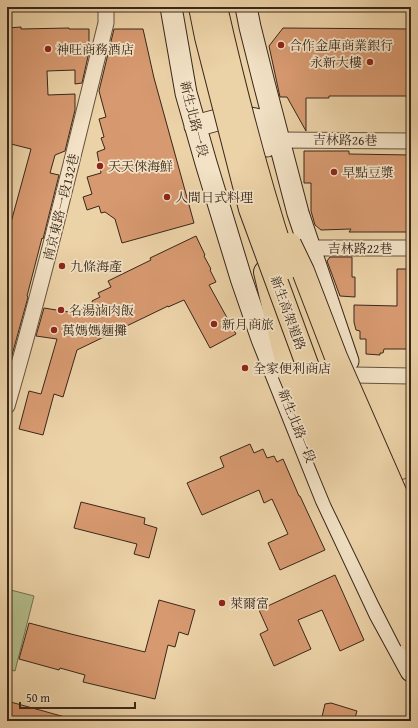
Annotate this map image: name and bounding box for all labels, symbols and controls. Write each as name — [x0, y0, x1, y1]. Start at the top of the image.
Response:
place label: 合作金庫商業銀行 — [289, 36, 393, 55]
place label: 神旺商務酒店 — [56, 40, 134, 59]
marker: 合作金庫商業銀行 — [276, 40, 286, 50]
marker: 神旺商務酒店 — [43, 44, 53, 54]
place label: 永新大樓 — [310, 53, 362, 72]
marker: 永新大樓 — [365, 57, 375, 67]
street label: 新生北路一段 — [175, 79, 213, 159]
street label: 吉林路26巷 — [313, 130, 377, 150]
street label: 南京東路一段132巷 — [39, 151, 83, 263]
place label: 天天倈海鮮 — [108, 157, 173, 176]
marker: 天天倈海鮮 — [95, 161, 105, 171]
place label: 早點豆漿 — [342, 163, 394, 182]
marker: 早點豆漿 — [329, 167, 339, 177]
place label: 人間日式料理 — [175, 188, 253, 207]
marker: 人間日式料理 — [162, 192, 172, 202]
street label: 吉林路22巷 — [328, 239, 392, 258]
place label: 九條海產 — [70, 257, 122, 276]
marker: 九條海產 — [57, 261, 67, 271]
street label: 新生高架道路 — [266, 273, 310, 353]
place label: 名湯滷肉飯 — [69, 301, 134, 320]
marker: 名湯滷肉飯 — [56, 305, 66, 315]
place label: 新月商旅 — [222, 315, 274, 334]
marker: 新月商旅 — [209, 319, 219, 329]
place label: 萬媽媽麵攤 — [62, 321, 127, 340]
marker: 萬媽媽麵攤 — [49, 325, 59, 335]
place label: 全家便利商店 — [253, 359, 331, 378]
marker: 全家便利商店 — [240, 363, 250, 373]
street label: 新生北路一段 — [274, 386, 320, 466]
place label: 萊爾富 — [230, 594, 269, 613]
marker: 萊爾富 — [217, 598, 227, 608]
scale bar — [20, 684, 135, 710]
text: 50 m — [26, 689, 50, 706]

